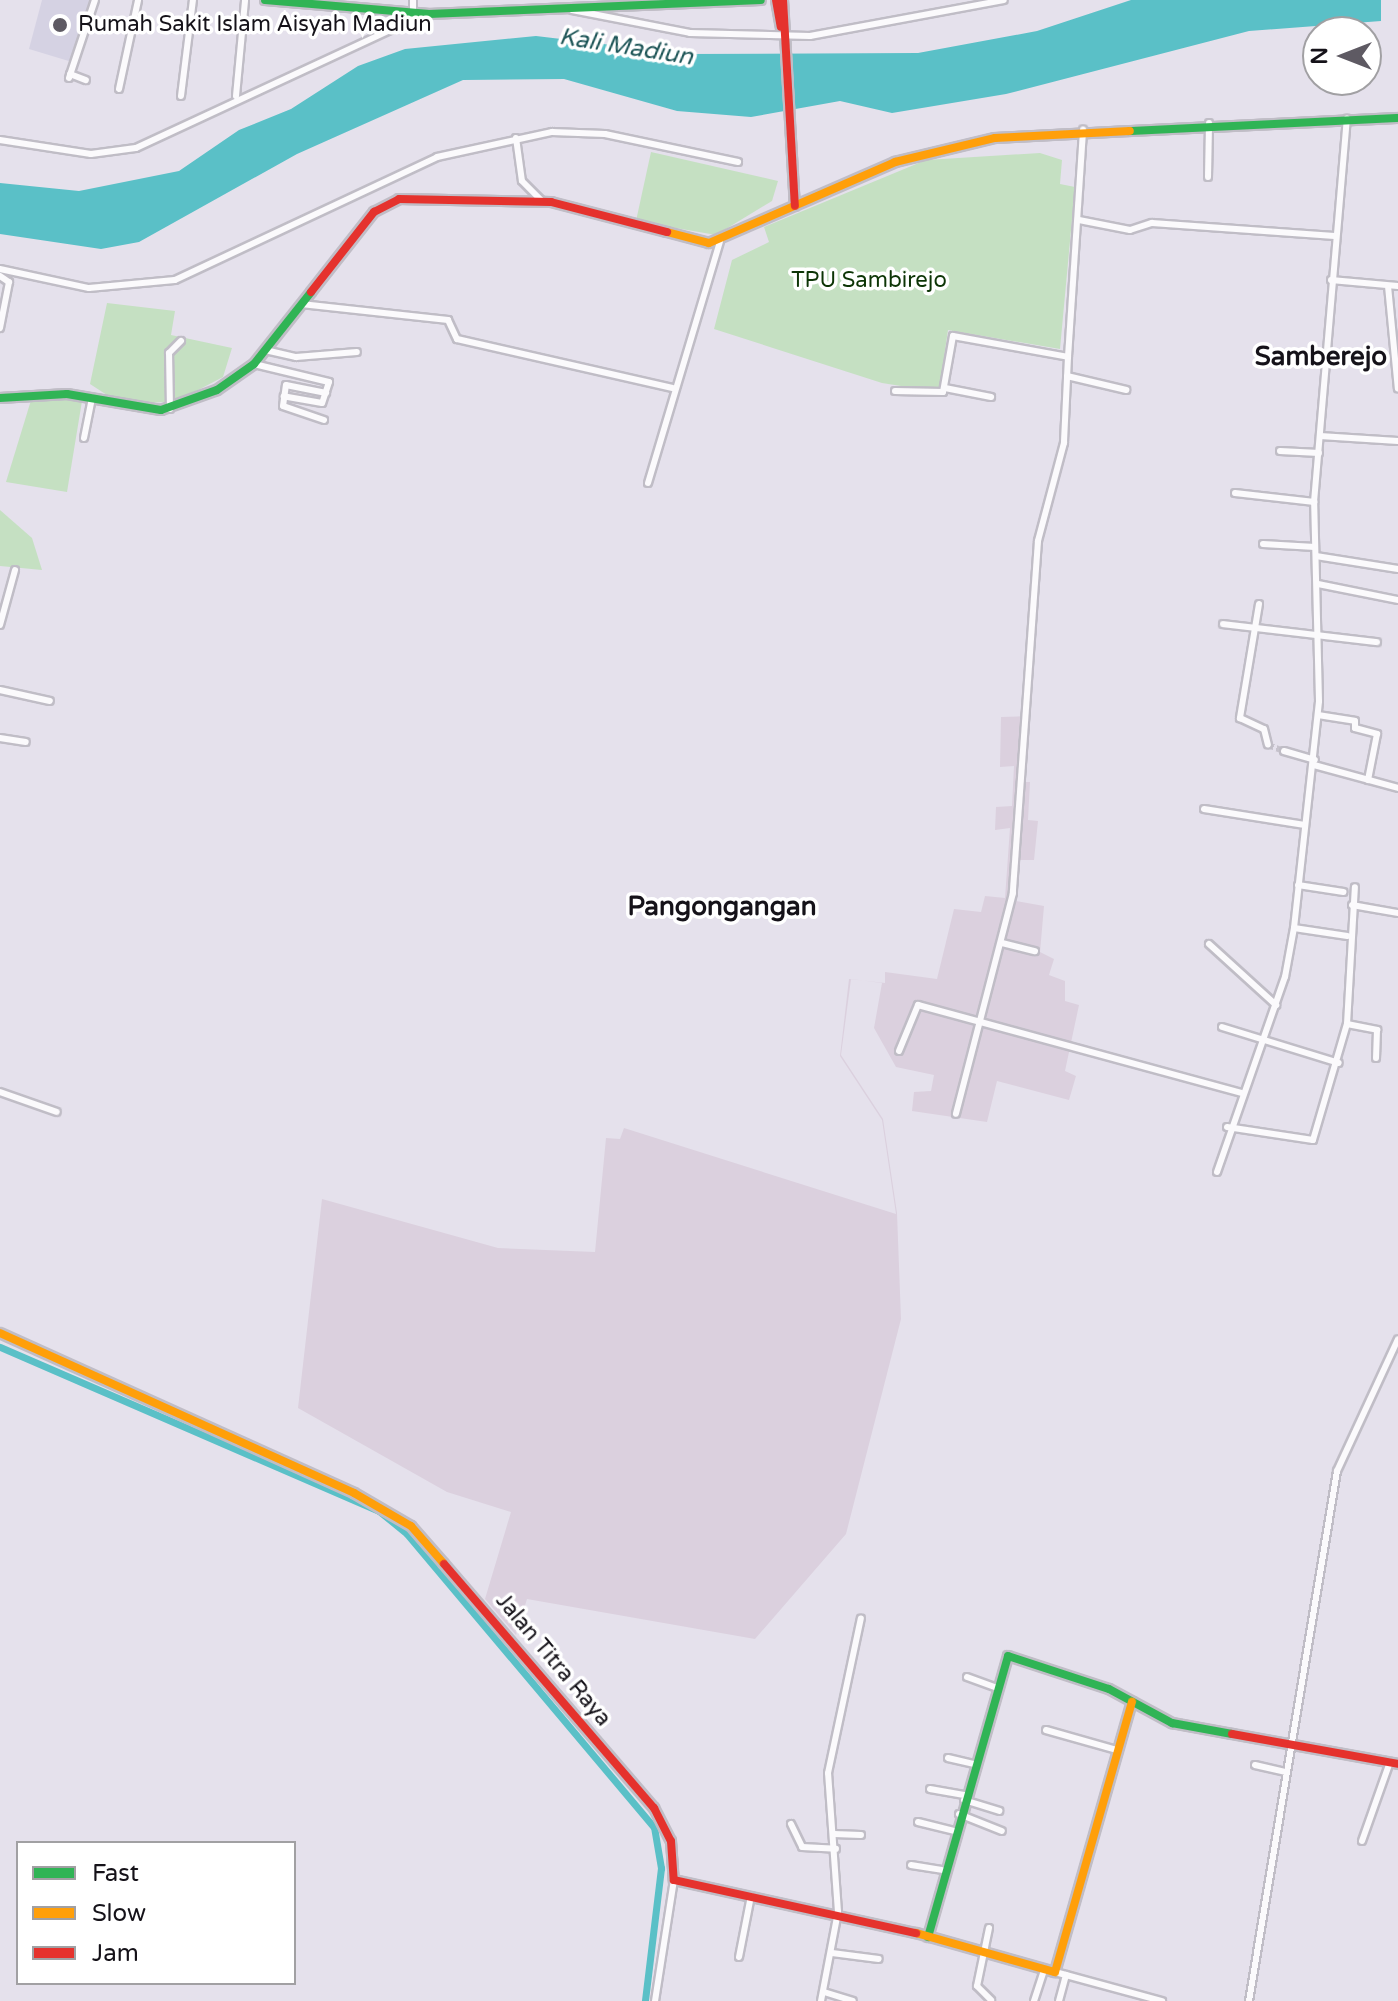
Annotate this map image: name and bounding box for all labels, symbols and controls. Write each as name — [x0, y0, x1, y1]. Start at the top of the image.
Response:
place label: Rumah Sakit Islam Aisyah Madiun — [78, 12, 432, 38]
marker: Rumah Sakit Islam Aisyah Madiun — [49, 14, 71, 36]
north arrow — [1302, 16, 1382, 96]
water label: Kali Madiun — [557, 22, 695, 72]
text: N — [1307, 47, 1333, 65]
park label: TPU Sambirejo — [791, 268, 947, 294]
district label: Samberejo — [1255, 341, 1387, 373]
district label: Pangongangan — [628, 891, 816, 923]
street label: Jalan Titra Raya — [490, 1588, 616, 1732]
legend — [16, 1841, 296, 1985]
text: Fast — [92, 1859, 139, 1888]
text: Slow — [92, 1899, 146, 1928]
text: Jam — [92, 1939, 139, 1968]

